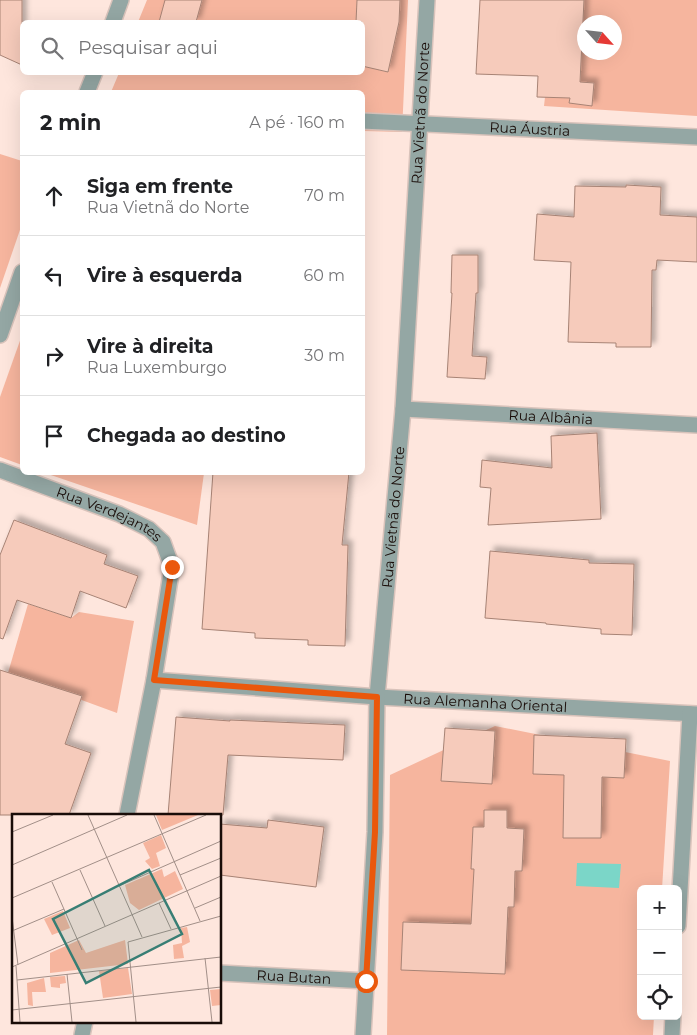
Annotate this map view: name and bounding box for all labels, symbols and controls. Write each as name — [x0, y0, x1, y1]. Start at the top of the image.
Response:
north arrow — [577, 15, 622, 60]
search box — [20, 20, 365, 75]
icon: search — [38, 34, 66, 62]
text: Pesquisar aqui — [78, 36, 218, 59]
street label: Rua Vietnã do Norte — [407, 42, 434, 185]
text: 2 min — [40, 110, 101, 135]
text: A pé · 160 m — [249, 113, 345, 132]
street label: Rua Áustria — [489, 118, 571, 140]
text: Siga em frente — [87, 175, 233, 198]
icon: ahead — [40, 182, 68, 210]
text: 70 m — [304, 186, 345, 205]
text: Rua Vietnã do Norte — [87, 198, 249, 217]
icon: left — [40, 262, 68, 290]
text: Vire à esquerda — [87, 264, 242, 287]
text: 60 m — [303, 266, 345, 285]
text: Vire à direita — [87, 335, 214, 358]
icon: right — [40, 342, 68, 370]
text: 30 m — [304, 346, 345, 365]
text: Rua Luxemburgo — [87, 358, 227, 377]
street label: Rua Albânia — [508, 406, 593, 428]
icon: arrive — [40, 422, 68, 450]
text: Chegada ao destino — [87, 424, 286, 447]
street label: Rua Vietnã do Norte — [378, 445, 409, 589]
street label: Rua Verdejantes — [54, 483, 166, 546]
route end — [161, 556, 184, 579]
street label: Rua Alemanha Oriental — [403, 689, 568, 716]
inset map — [12, 814, 221, 1022]
map controls — [637, 885, 682, 1020]
button: + — [637, 885, 682, 930]
button: − — [637, 930, 682, 975]
street label: Rua Butan — [256, 966, 332, 988]
route start — [355, 970, 378, 993]
button: locate — [637, 975, 682, 1020]

